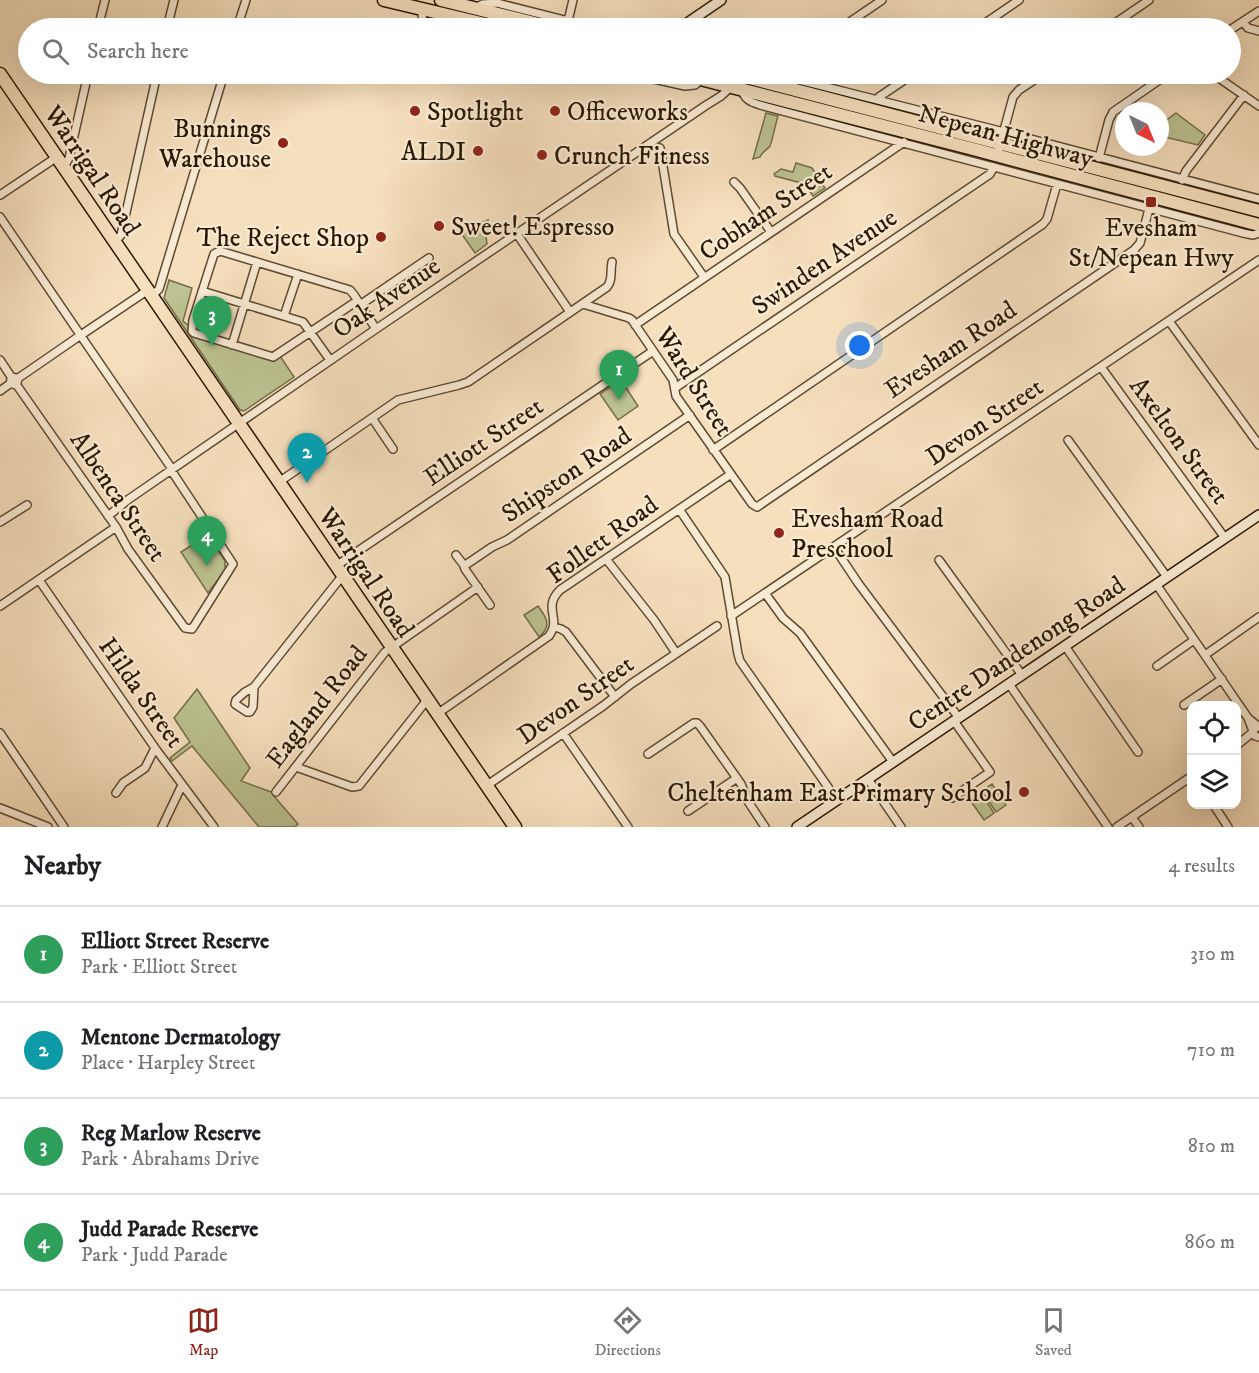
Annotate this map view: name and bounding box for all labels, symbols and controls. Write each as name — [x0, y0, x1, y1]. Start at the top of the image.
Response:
search box — [18, 18, 1241, 84]
icon: search — [39, 35, 72, 68]
text: Search here — [87, 38, 189, 65]
place label: Spotlight — [427, 96, 524, 129]
place label: Officeworks — [567, 96, 688, 129]
street label: Nepean Highway — [914, 97, 1098, 176]
street label: Warrigal Road — [35, 98, 147, 242]
north arrow — [1115, 102, 1169, 156]
marker: Spotlight — [408, 104, 422, 118]
marker: Officeworks — [548, 104, 562, 118]
place label: Bunnings Warehouse — [158, 113, 271, 176]
marker: Bunnings Warehouse — [276, 136, 290, 150]
place label: ALDI — [401, 136, 466, 169]
place label: Crunch Fitness — [554, 140, 710, 173]
marker: ALDI — [471, 144, 485, 158]
marker: Crunch Fitness — [535, 148, 549, 162]
street label: Cobham Street — [693, 156, 839, 269]
marker: Evesham St/Nepean Hwy — [1144, 195, 1158, 209]
street label: Swinden Avenue — [746, 202, 904, 323]
place label: Sweet! Espresso — [451, 211, 614, 244]
place label: Evesham St/Nepean Hwy — [1069, 212, 1234, 275]
marker: Sweet! Espresso — [432, 219, 446, 233]
place label: The Reject Shop — [196, 222, 369, 255]
marker: The Reject Shop — [374, 230, 388, 244]
street label: Oak Avenue — [327, 250, 447, 346]
street label: Evesham Road — [878, 294, 1023, 407]
pin: 3 — [192, 296, 232, 346]
street label: Ward Street — [647, 320, 740, 443]
your location — [845, 331, 874, 360]
pin: 1 — [600, 350, 638, 400]
street label: Devon Street — [920, 371, 1050, 474]
street label: Axelton Street — [1122, 371, 1236, 511]
street label: Elliott Street — [418, 390, 550, 494]
street label: Shipston Road — [496, 420, 638, 531]
street label: Albenca Street — [62, 425, 173, 568]
pin: 2 — [288, 434, 326, 483]
street label: Follett Road — [541, 489, 665, 592]
street label: Warrigal Road — [309, 500, 421, 644]
place label: Evesham Road Preschool — [791, 503, 943, 566]
pin: 4 — [188, 516, 226, 566]
marker: Evesham Road Preschool — [772, 526, 786, 540]
street label: Centre Dandenong Road — [902, 569, 1132, 739]
street label: Hilda Street — [91, 631, 191, 755]
street label: Eagland Road — [259, 639, 375, 775]
street label: Devon Street — [511, 648, 641, 752]
map controls — [1187, 701, 1241, 809]
button: locate — [1187, 701, 1241, 755]
button: layers — [1187, 755, 1241, 809]
place label: Cheltenham East Primary School — [667, 777, 1012, 810]
marker: Cheltenham East Primary School — [1017, 785, 1031, 799]
text: Nearby — [24, 850, 101, 883]
text: 4 results — [1168, 854, 1235, 879]
text: Elliott Street Reserve — [81, 928, 269, 955]
text: 1 — [40, 942, 47, 967]
text: 310 m — [1190, 942, 1235, 967]
text: Park · Elliott Street — [81, 955, 237, 980]
text: Mentone Dermatology — [81, 1024, 280, 1051]
text: 2 — [39, 1038, 48, 1063]
text: 710 m — [1187, 1038, 1235, 1063]
text: Place · Harpley Street — [81, 1051, 255, 1076]
text: Reg Marlow Reserve — [81, 1120, 261, 1147]
text: 3 — [40, 1134, 47, 1159]
text: 810 m — [1188, 1134, 1235, 1159]
text: Park · Abrahams Drive — [81, 1147, 259, 1172]
text: Judd Parade Reserve — [81, 1216, 258, 1243]
text: 4 — [38, 1230, 49, 1255]
text: 860 m — [1185, 1230, 1235, 1255]
text: Park · Judd Parade — [81, 1243, 228, 1268]
tab: Map — [187, 1304, 220, 1360]
tab: Directions — [594, 1304, 661, 1360]
tab: Saved — [1035, 1304, 1072, 1360]

